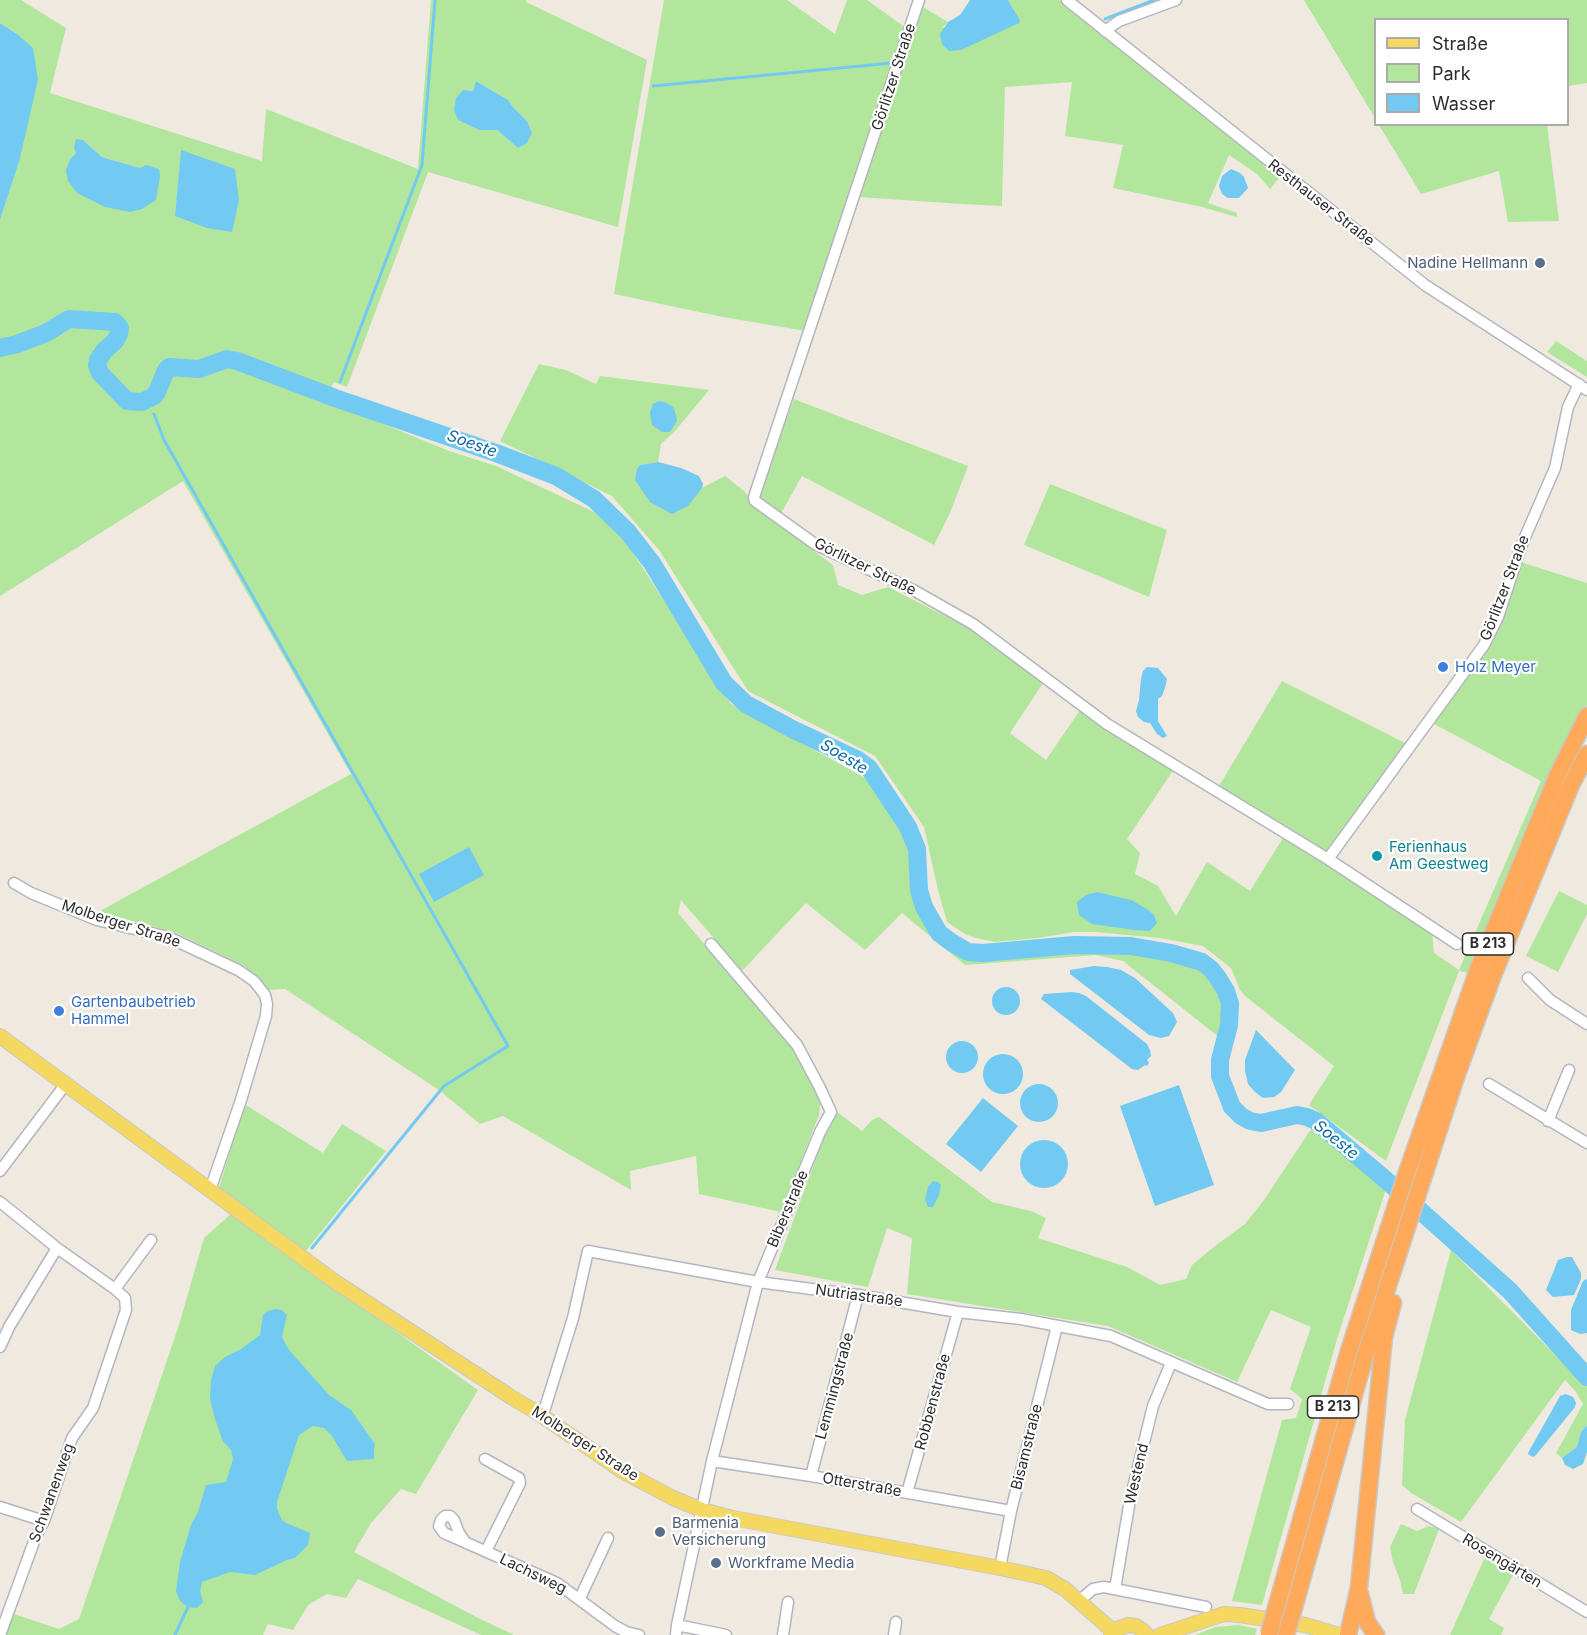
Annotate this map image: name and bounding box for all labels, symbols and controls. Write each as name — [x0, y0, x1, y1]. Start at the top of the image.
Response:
legend — [1374, 18, 1569, 126]
street label: Görlitzer Straße — [868, 21, 920, 133]
text: Straße — [1432, 33, 1488, 54]
text: Park — [1432, 63, 1471, 84]
text: Wasser — [1432, 93, 1495, 114]
street label: Resthauser Straße — [1264, 156, 1378, 250]
place label: Nadine Hellmann — [1407, 254, 1528, 272]
marker: Nadine Hellmann — [1533, 256, 1547, 270]
water label: Soeste — [444, 426, 500, 462]
street label: Görlitzer Straße — [1477, 533, 1533, 643]
street label: Görlitzer Straße — [811, 534, 919, 600]
place label: Holz Meyer — [1455, 658, 1536, 676]
marker: Holz Meyer — [1436, 660, 1450, 674]
water label: Soeste — [817, 735, 871, 779]
place label: Ferienhaus Am Geestweg — [1389, 838, 1488, 873]
marker: Ferienhaus Am Geestweg — [1370, 849, 1384, 863]
street label: Molberger Straße — [59, 896, 183, 952]
road number: B 213 — [1462, 933, 1514, 955]
place label: Gartenbaubetrieb Hammel — [71, 993, 196, 1028]
marker: Gartenbaubetrieb Hammel — [52, 1004, 66, 1018]
water label: Soeste — [1310, 1116, 1362, 1164]
street label: Biberstraße — [764, 1168, 812, 1250]
street label: Nutriastraße — [814, 1281, 904, 1311]
street label: Lemmingstraße — [812, 1331, 858, 1441]
street label: Robbenstraße — [911, 1352, 955, 1452]
road number: B 213 — [1308, 1396, 1358, 1418]
street label: Bisamstraße — [1008, 1402, 1046, 1492]
street label: Molberger Straße — [528, 1403, 642, 1485]
street label: Schwanenweg — [26, 1441, 78, 1545]
street label: Westend — [1121, 1442, 1153, 1506]
street label: Otterstraße — [821, 1469, 903, 1501]
place label: Barmenia Versicherung — [672, 1514, 766, 1549]
marker: Barmenia Versicherung — [653, 1525, 667, 1539]
street label: Rosengärten — [1459, 1530, 1545, 1592]
street label: Lachsweg — [497, 1550, 569, 1598]
place label: Workframe Media — [728, 1554, 854, 1572]
marker: Workframe Media — [709, 1556, 723, 1570]

